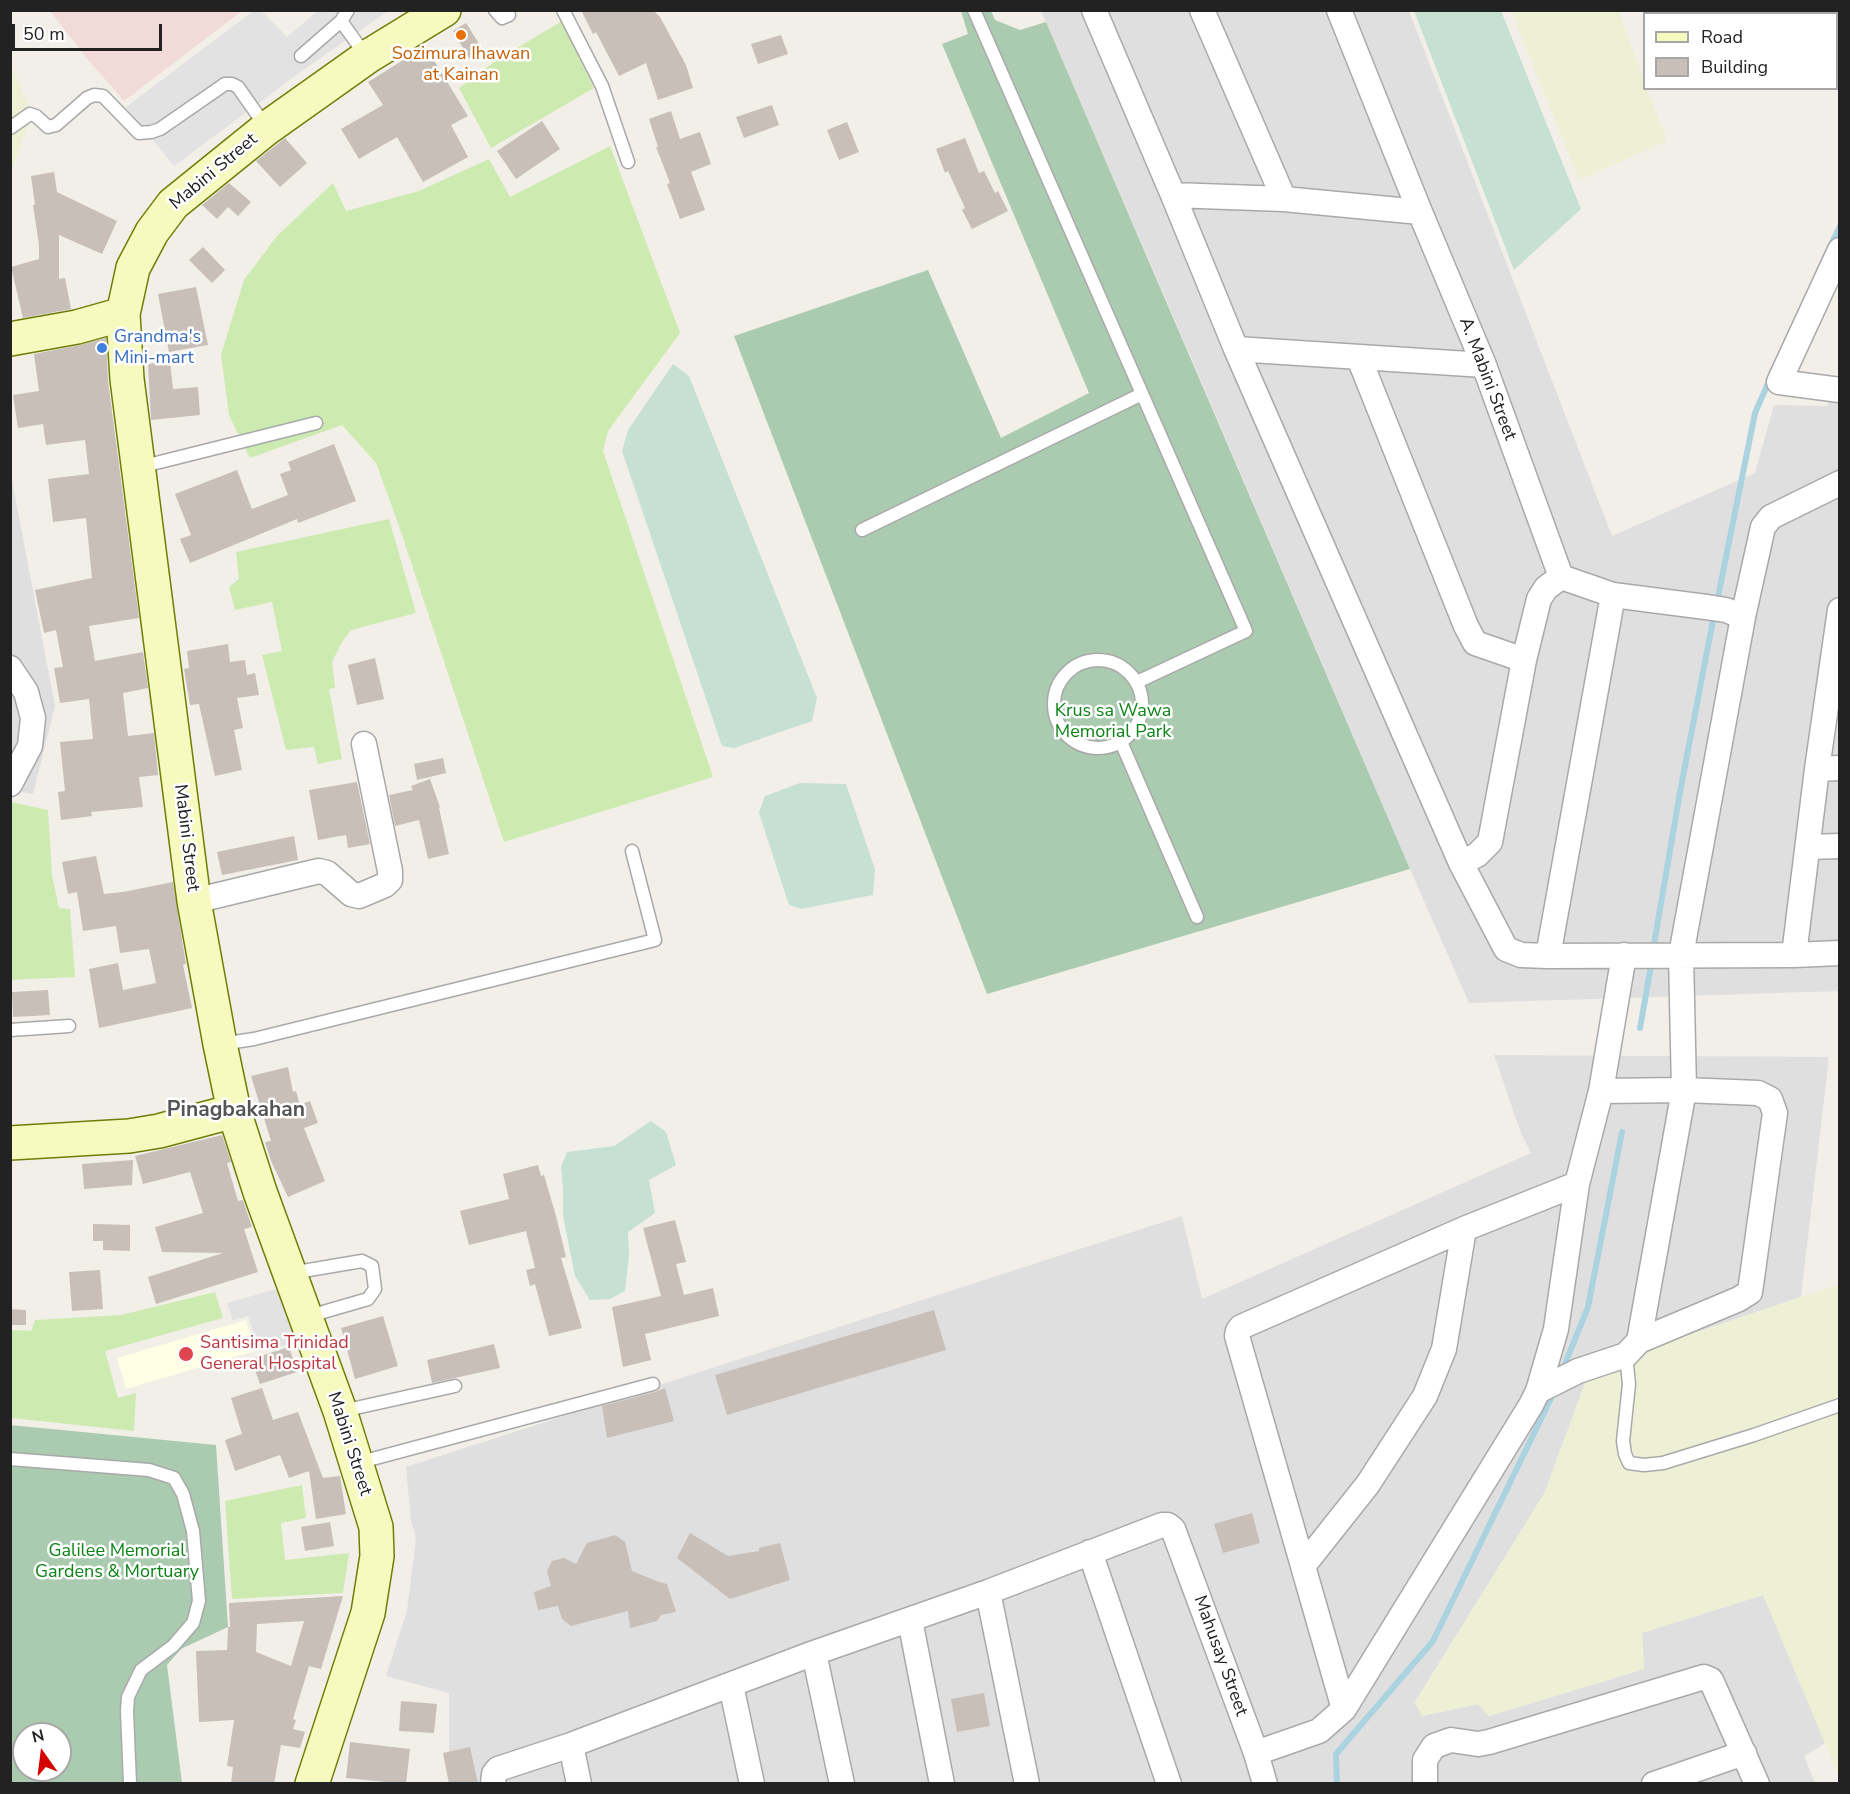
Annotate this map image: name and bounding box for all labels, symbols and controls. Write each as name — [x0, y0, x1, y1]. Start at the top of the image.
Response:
scale bar — [15, 12, 165, 50]
legend — [1643, 12, 1838, 90]
text: 50 m — [23, 22, 65, 46]
text: Road — [1701, 25, 1743, 49]
marker: Sozimura Ihawan at Kainan — [454, 28, 468, 42]
place label: Sozimura Ihawan at Kainan — [392, 44, 530, 86]
text: Building — [1701, 55, 1768, 79]
street label: Mabini Street — [166, 129, 262, 215]
street label: A. Mabini Street — [1454, 314, 1520, 444]
place label: Grandma's Mini-mart — [114, 327, 201, 370]
marker: Grandma's Mini-mart — [95, 341, 109, 355]
park label: Krus sa Wawa Memorial Park — [1055, 701, 1171, 744]
street label: Mabini Street — [169, 783, 203, 893]
district label: Pinagbakahan — [167, 1098, 305, 1124]
place label: Santisima Trinidad General Hospital — [200, 1333, 349, 1376]
marker: Santisima Trinidad General Hospital — [177, 1345, 195, 1363]
street label: Mabini Street — [322, 1389, 376, 1499]
park label: Galilee Memorial Gardens & Mortuary — [35, 1541, 199, 1584]
street label: Mahusay Street — [1188, 1593, 1252, 1719]
north arrow — [12, 1722, 72, 1782]
text: N — [30, 1724, 47, 1749]

